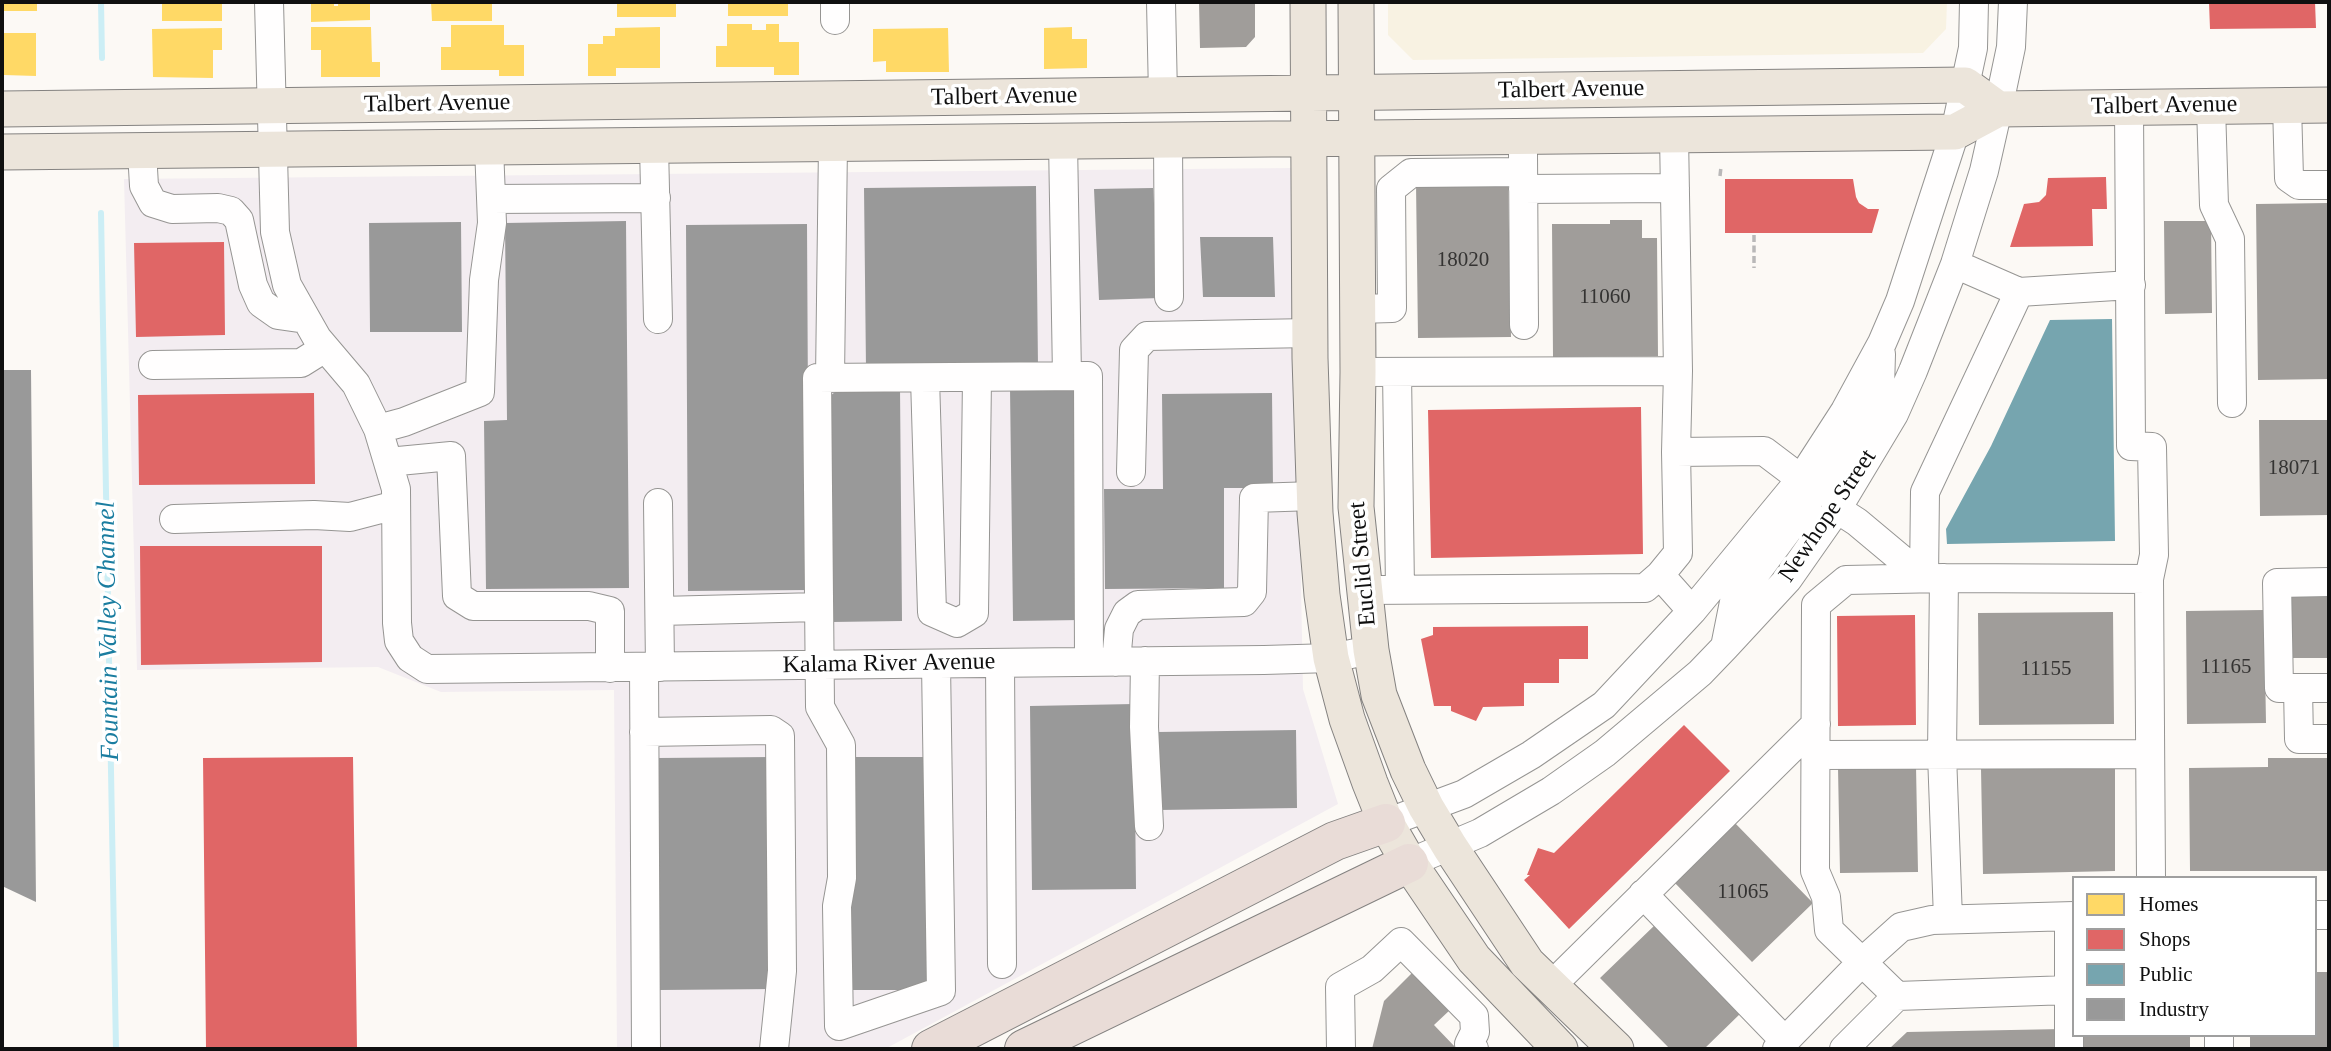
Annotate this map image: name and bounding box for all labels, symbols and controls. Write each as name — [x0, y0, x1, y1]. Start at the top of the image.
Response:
street label: Talbert Avenue — [1498, 74, 1644, 106]
street label: Talbert Avenue — [931, 81, 1077, 113]
street label: Talbert Avenue — [364, 88, 510, 120]
street label: Talbert Avenue — [2091, 90, 2237, 122]
house number: 18020 — [1437, 247, 1489, 273]
house number: 11060 — [1579, 284, 1631, 310]
street label: Newhope Street — [1773, 444, 1883, 588]
house number: 18071 — [2268, 455, 2320, 481]
water label: Fountain Valley Channel — [91, 501, 127, 761]
street label: Euclid Street — [1343, 501, 1383, 627]
street label: Kalama River Avenue — [782, 648, 996, 680]
house number: 11165 — [2201, 654, 2251, 680]
house number: 11155 — [2021, 656, 2071, 682]
legend — [2072, 876, 2317, 1037]
house number: 11065 — [1717, 879, 1769, 905]
text: Homes — [2139, 892, 2199, 916]
text: Shops — [2139, 927, 2190, 951]
text: Public — [2139, 962, 2193, 986]
text: Industry — [2139, 997, 2209, 1021]

